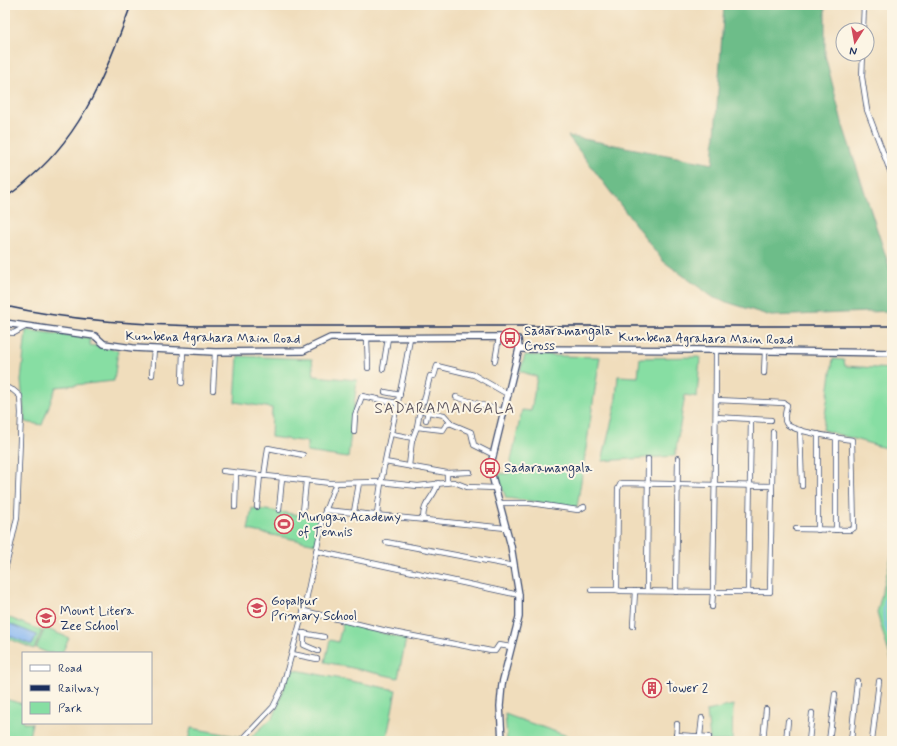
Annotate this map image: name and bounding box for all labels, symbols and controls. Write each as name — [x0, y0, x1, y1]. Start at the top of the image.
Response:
north arrow — [835, 22, 875, 62]
text: N — [848, 43, 858, 58]
place label: Sadaramangala Cross — [524, 323, 613, 355]
bus stop icon: Sadaramangala Cross — [499, 327, 521, 349]
street label: Kumbena Agrahara Main Road — [125, 328, 301, 348]
street label: Kumbena Agrahara Main Road — [618, 329, 794, 349]
district label: SADARAMANGALA — [375, 399, 515, 419]
bus stop icon: Sadaramangala — [479, 457, 501, 479]
place label: Sadaramangala — [504, 460, 593, 478]
place label: Murugan Academy of Tennis — [298, 509, 401, 541]
sports icon: Murugan Academy of Tennis — [273, 513, 295, 535]
place label: Gopalpur Primary School — [271, 593, 357, 625]
school or university icon: Gopalpur Primary School — [246, 597, 268, 619]
place label: Mount Litera Zee School — [60, 603, 134, 635]
school or university icon: Mount Litera Zee School — [35, 607, 57, 629]
legend — [22, 652, 152, 724]
text: Road — [58, 661, 82, 677]
building icon: Tower 2 — [641, 677, 663, 699]
place label: Tower 2 — [666, 680, 709, 697]
text: Railway — [58, 681, 100, 697]
text: Park — [58, 701, 82, 717]

